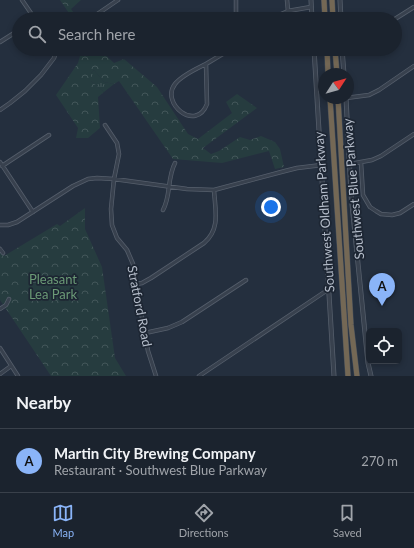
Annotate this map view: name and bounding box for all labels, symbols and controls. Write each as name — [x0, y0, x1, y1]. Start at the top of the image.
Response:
search box — [12, 12, 402, 56]
icon: search — [26, 23, 48, 45]
text: Search here — [58, 25, 135, 43]
north arrow — [318, 68, 354, 104]
street label: Southwest Blue Parkway — [339, 118, 367, 260]
street label: Southwest Oldham Parkway — [310, 131, 338, 293]
your location — [261, 197, 281, 217]
street label: Stratford Road — [124, 264, 156, 348]
park label: Pleasant Lea Park — [29, 271, 78, 302]
pin: A — [369, 273, 395, 306]
map controls — [366, 328, 402, 364]
button: locate — [366, 328, 402, 364]
text: Nearby — [16, 392, 71, 413]
text: Martin City Brewing Company — [54, 444, 256, 462]
text: A — [24, 453, 34, 469]
text: 270 m — [361, 453, 398, 469]
text: Restaurant · Southwest Blue Parkway — [54, 462, 267, 478]
tab: Map — [52, 502, 74, 539]
tab: Directions — [179, 502, 228, 539]
tab: Saved — [333, 502, 362, 539]

